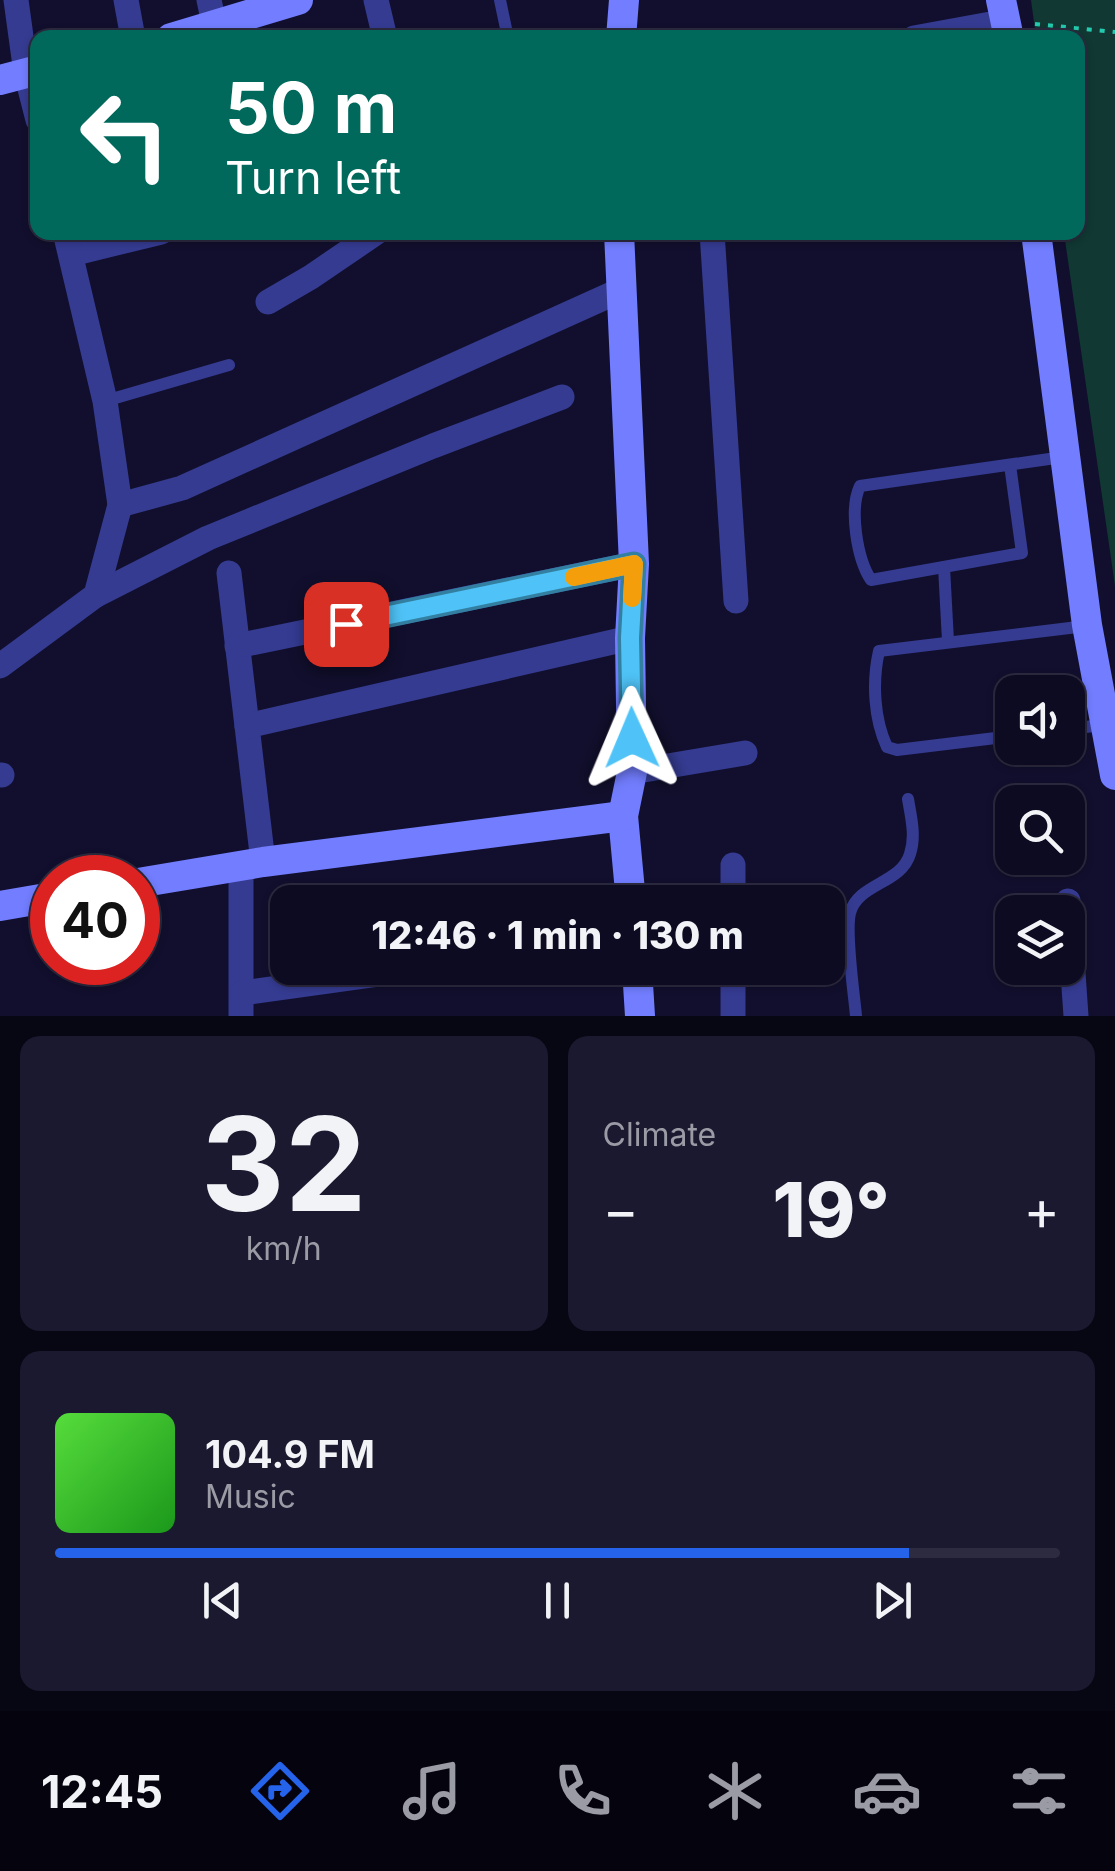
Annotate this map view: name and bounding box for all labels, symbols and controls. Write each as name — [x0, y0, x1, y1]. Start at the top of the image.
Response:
text: 50 m — [225, 65, 397, 150]
icon: left — [60, 70, 190, 200]
text: Turn left — [225, 150, 401, 205]
pin — [304, 582, 389, 667]
icon: arrive — [319, 597, 374, 652]
map controls — [995, 675, 1085, 985]
button: sound — [995, 675, 1085, 765]
position arrow — [580, 686, 684, 790]
button: search — [995, 785, 1085, 875]
speed limit sign: 40 — [30, 855, 160, 985]
button: layers — [995, 895, 1085, 985]
text: 12:46 · 1 min · 130 m — [371, 912, 744, 958]
text: 32 — [201, 1085, 367, 1242]
text: Climate — [603, 1115, 716, 1154]
text: 19° — [773, 1164, 890, 1255]
text: − — [603, 1177, 639, 1243]
text: + — [1024, 1177, 1060, 1243]
text: km/h — [246, 1229, 322, 1268]
text: 104.9 FM — [205, 1431, 375, 1477]
text: Music — [205, 1477, 296, 1516]
icon: previous — [195, 1573, 250, 1628]
icon: pause — [530, 1573, 585, 1628]
icon: next — [865, 1573, 920, 1628]
icon: directions — [245, 1756, 315, 1826]
icon: music — [397, 1756, 467, 1826]
icon: phone — [548, 1756, 618, 1826]
icon: climate — [700, 1756, 770, 1826]
icon: car — [852, 1756, 922, 1826]
icon: filters — [1004, 1756, 1074, 1826]
text: 12:45 — [41, 1764, 163, 1819]

